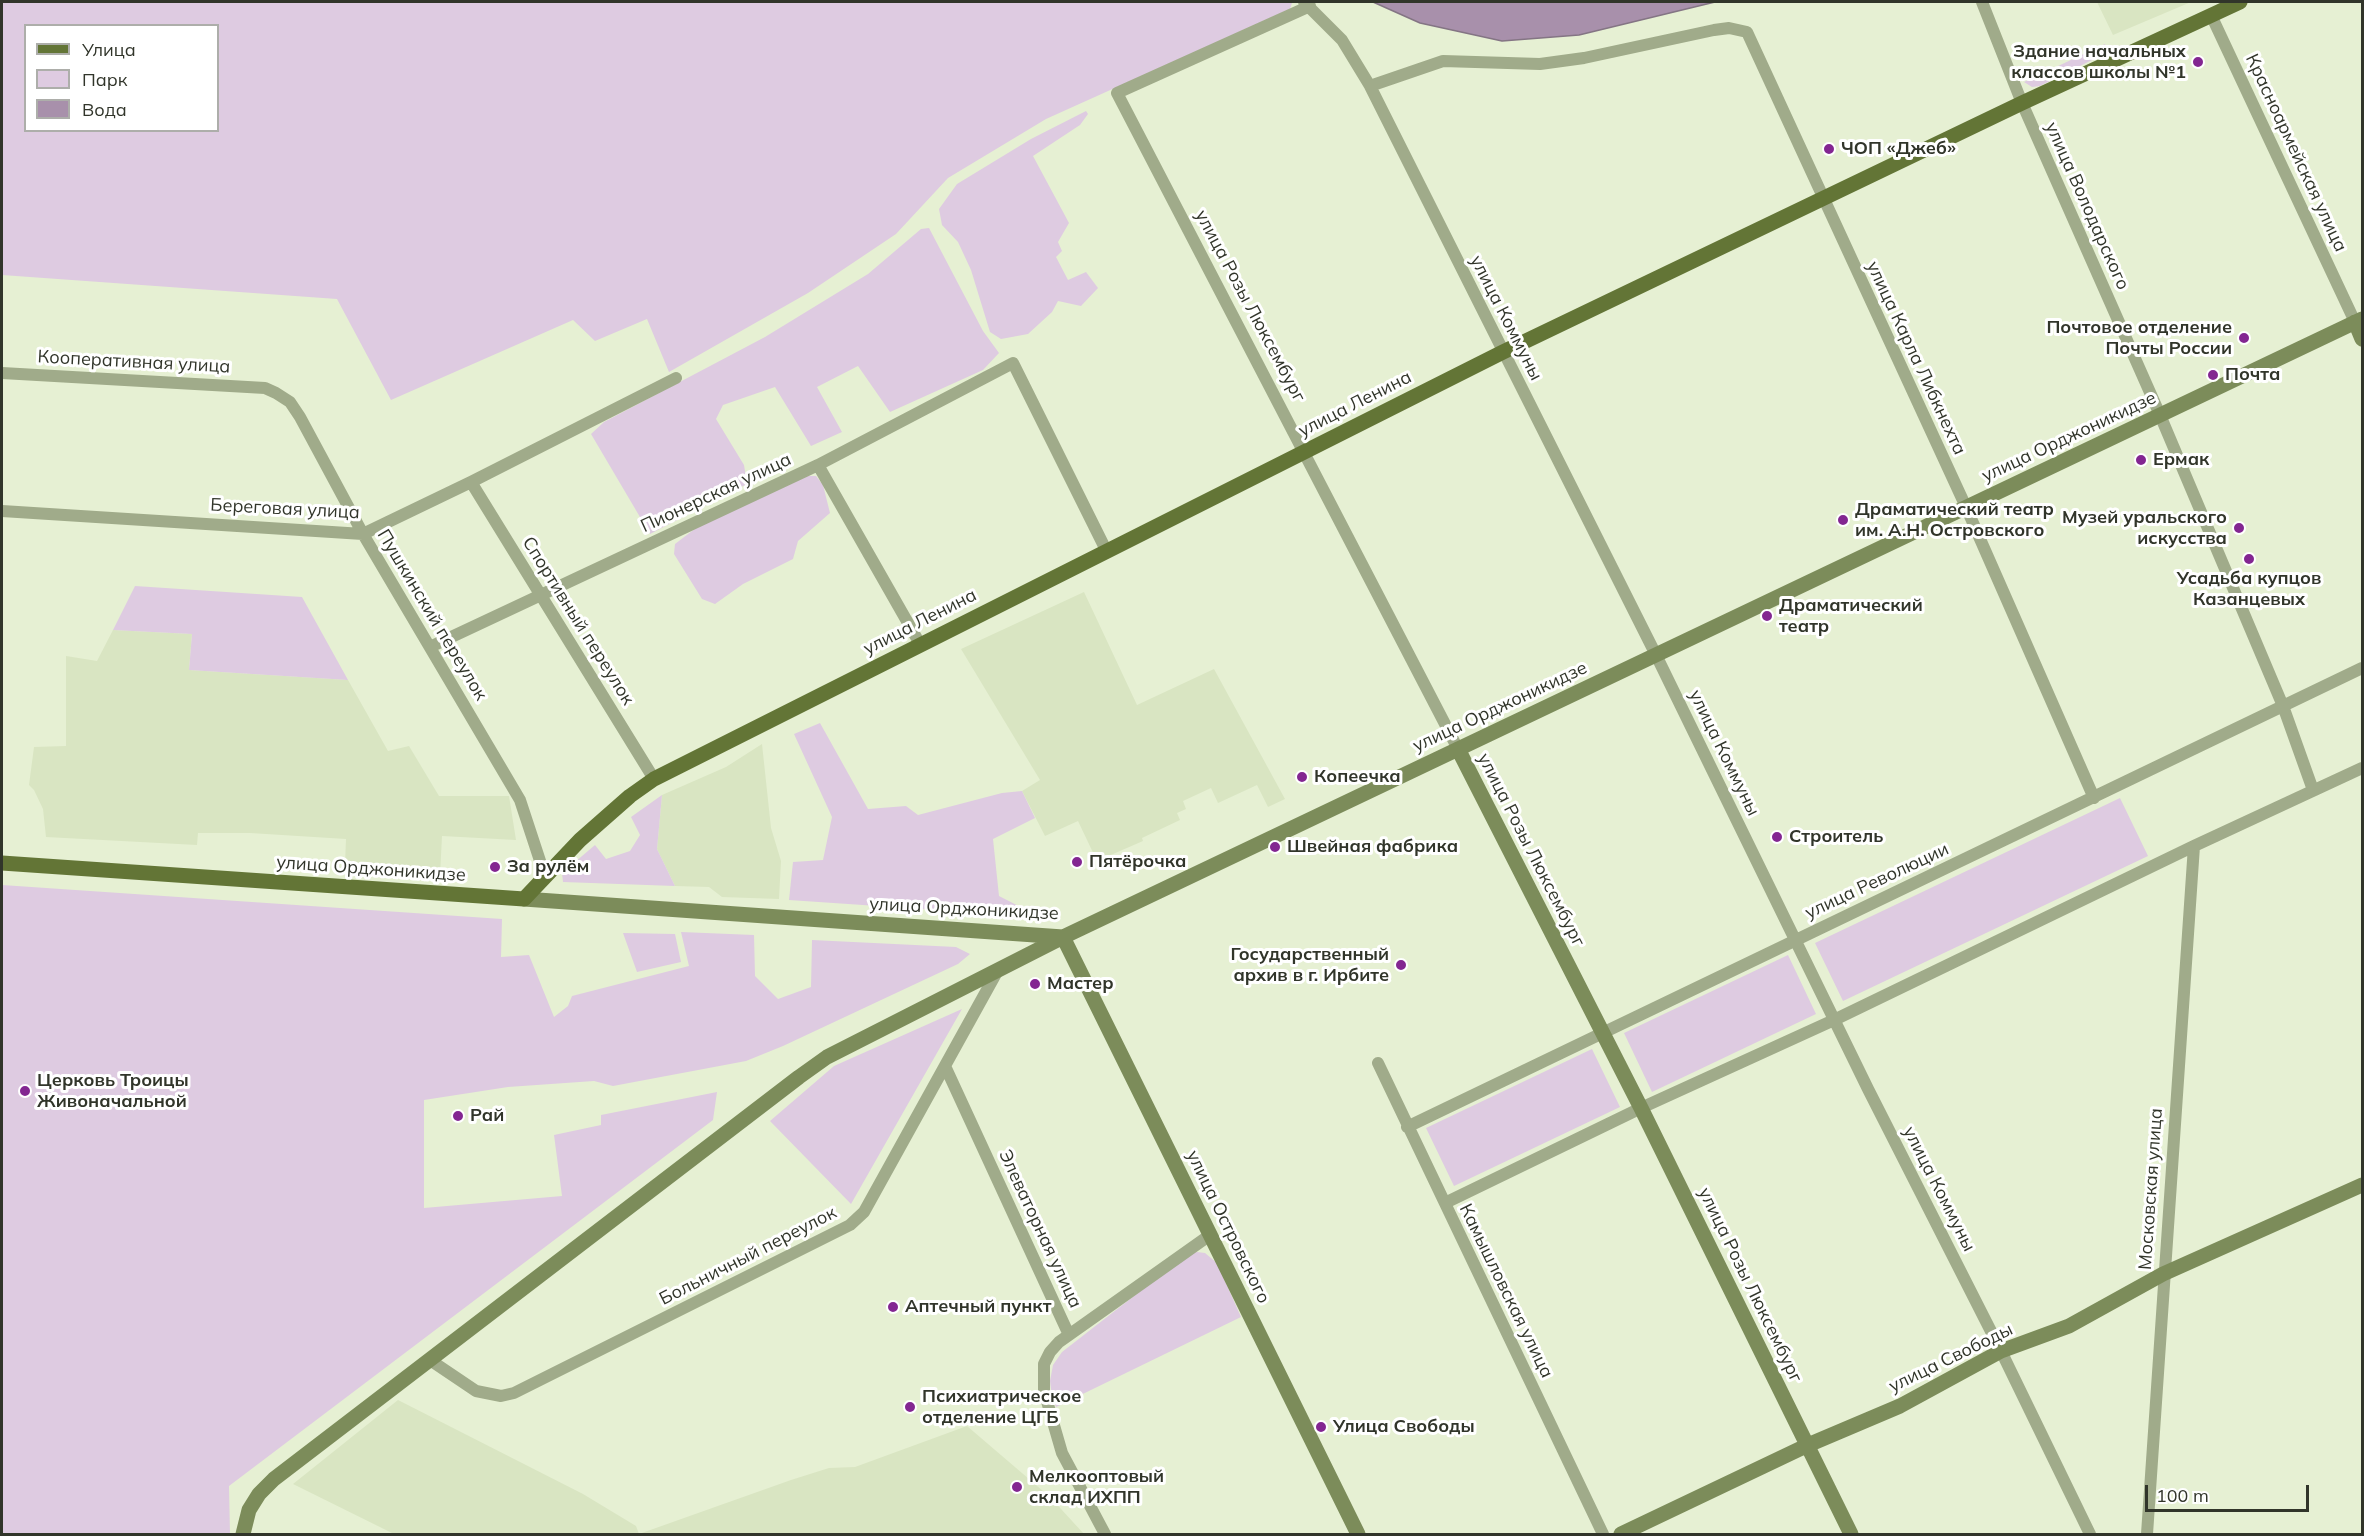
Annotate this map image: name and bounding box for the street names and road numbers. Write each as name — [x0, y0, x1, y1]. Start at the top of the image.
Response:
street label: Красноармейская улица — [2241, 51, 2351, 255]
street label: улица Володарского — [2040, 119, 2134, 293]
street label: улица Розы Люксембург — [1190, 206, 1310, 406]
street label: улица Коммуны — [1465, 252, 1547, 384]
street label: улица Карла Либкнехта — [1862, 258, 1970, 458]
street label: Кооперативная улица — [37, 346, 231, 378]
street label: улица Ленина — [1295, 366, 1415, 442]
street label: улица Орджоникидзе — [1978, 387, 2160, 487]
street label: Пионерская улица — [637, 449, 795, 537]
street label: Береговая улица — [210, 494, 360, 524]
street label: Пушкинский переулок — [372, 526, 492, 704]
street label: Спортивный переулок — [517, 533, 639, 709]
street label: улица Ленина — [860, 584, 980, 660]
street label: улица Орджоникидзе — [1409, 657, 1591, 757]
street label: улица Коммуны — [1684, 687, 1764, 819]
street label: улица Розы Люксембург — [1473, 750, 1589, 950]
street label: улица Революции — [1802, 838, 1952, 924]
street label: улица Орджоникидзе — [276, 852, 466, 886]
street label: улица Орджоникидзе — [869, 893, 1059, 925]
street label: Московская улица — [2135, 1107, 2167, 1271]
street label: улица Коммуны — [1898, 1123, 1980, 1255]
street label: Элеваторная улица — [994, 1146, 1086, 1312]
street label: улица Островского — [1182, 1147, 1274, 1307]
street label: улица Розы Люксембург — [1693, 1184, 1807, 1386]
street label: Камышловская улица — [1454, 1200, 1558, 1382]
street label: Больничный переулок — [656, 1202, 840, 1310]
street label: улица Свободы — [1885, 1319, 2017, 1397]

